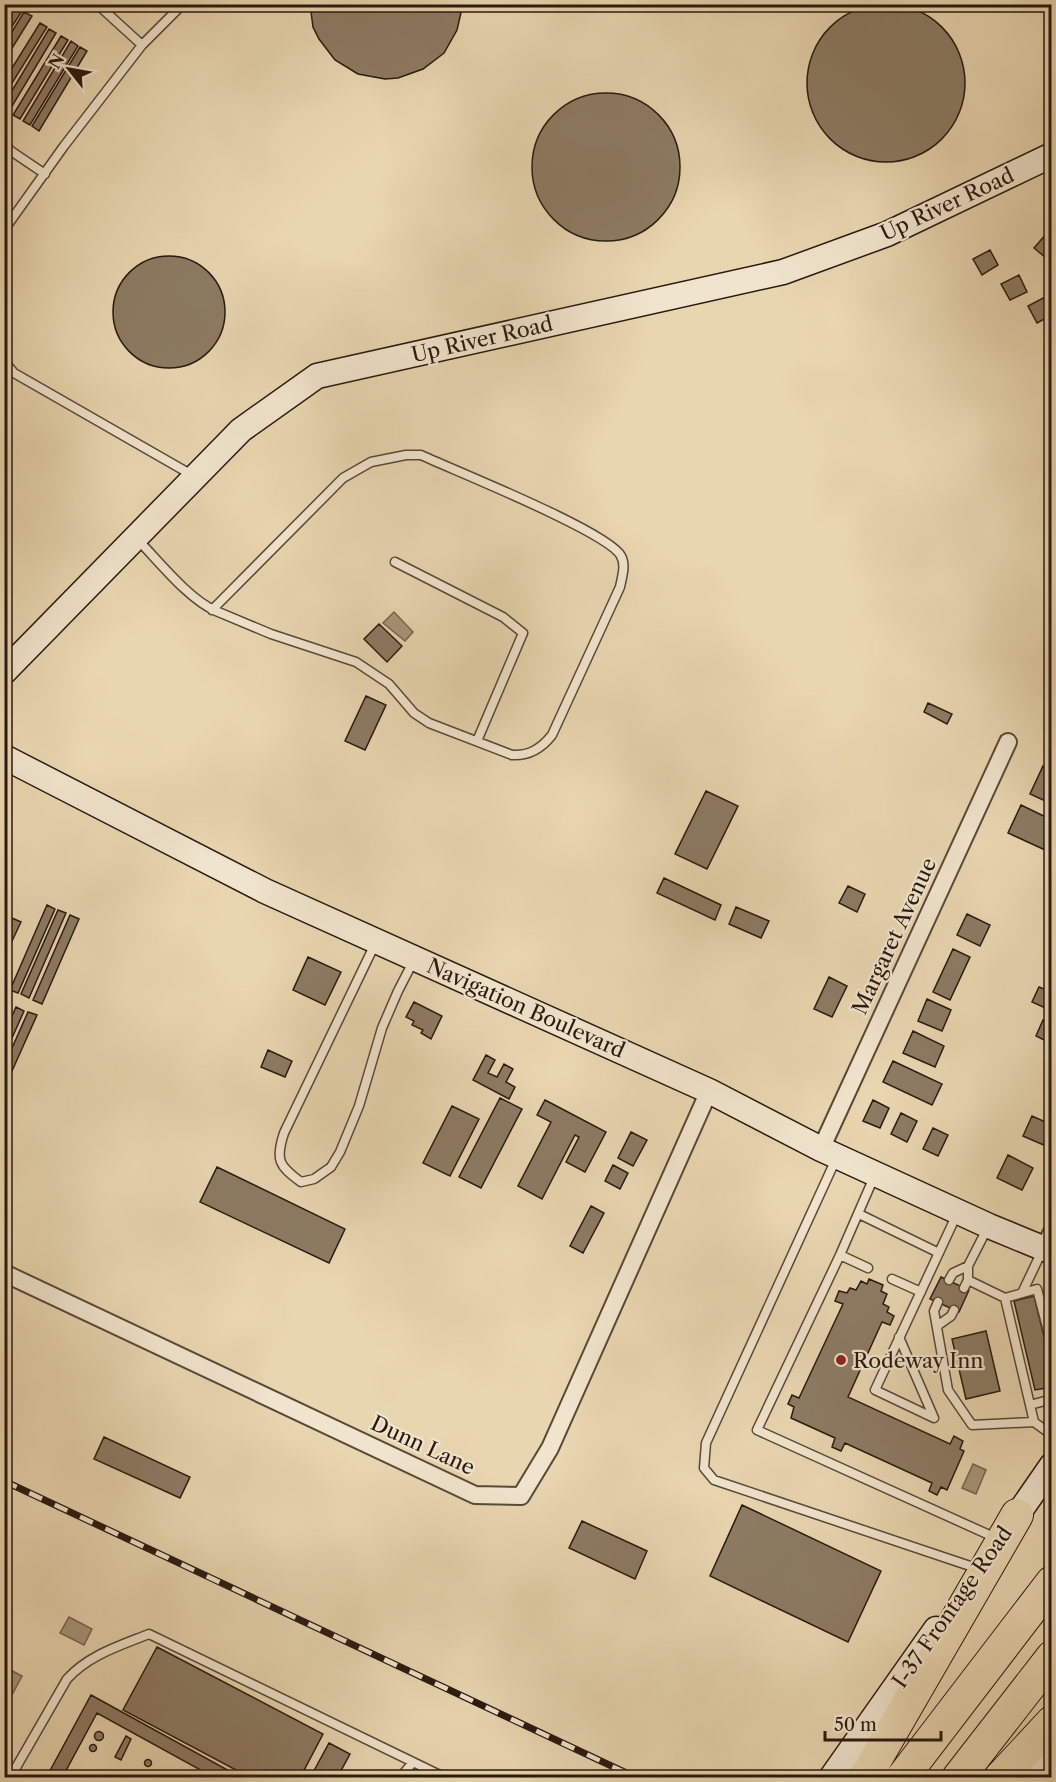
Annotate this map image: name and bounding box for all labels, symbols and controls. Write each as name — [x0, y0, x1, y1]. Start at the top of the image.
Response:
north arrow — [39, 39, 99, 99]
text: N — [44, 50, 68, 72]
street label: Up River Road — [876, 162, 1018, 246]
street label: Up River Road — [409, 311, 555, 367]
street label: Margaret Avenue — [847, 854, 941, 1018]
street label: Navigation Boulevard — [423, 953, 629, 1063]
place label: Rodeway Inn — [853, 1348, 983, 1373]
marker: Rodeway Inn — [834, 1353, 848, 1367]
street label: Dunn Lane — [367, 1410, 479, 1480]
street label: I-37 Frontage Road — [887, 1521, 1017, 1693]
scale bar — [825, 1704, 940, 1742]
text: 50 m — [834, 1714, 877, 1736]

